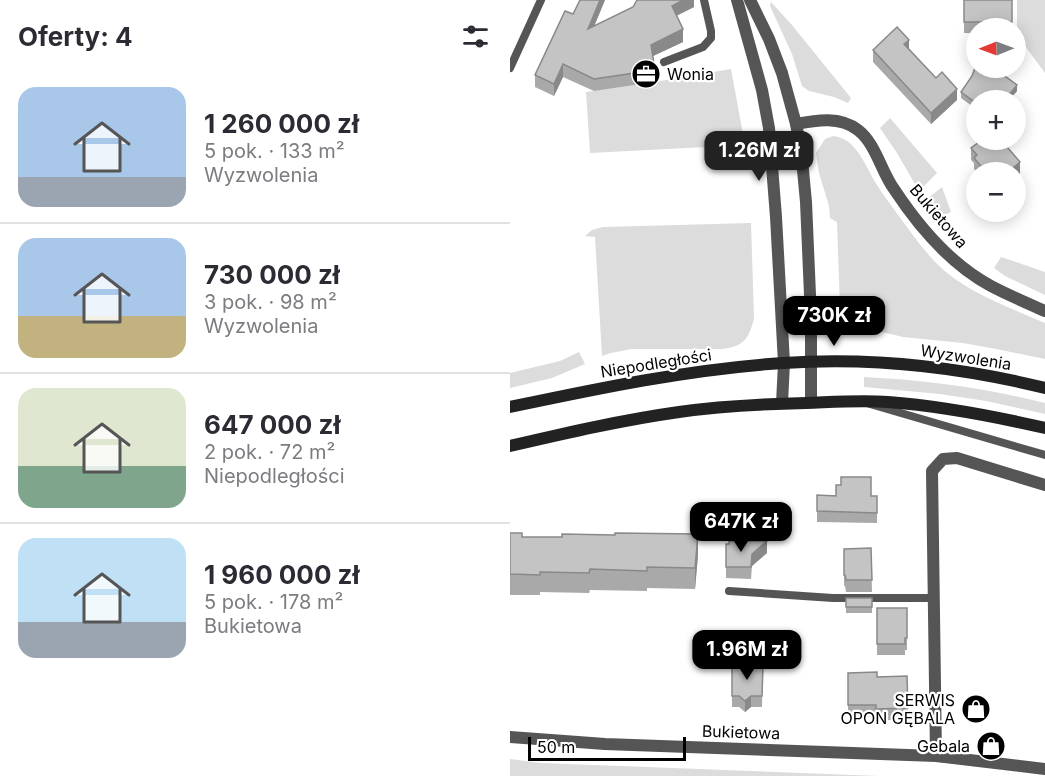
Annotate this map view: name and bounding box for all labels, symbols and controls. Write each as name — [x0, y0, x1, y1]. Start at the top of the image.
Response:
north arrow — [966, 18, 1026, 78]
map controls — [966, 18, 1026, 222]
icon: filters — [459, 20, 492, 53]
text: Oferty: 4 — [18, 21, 133, 52]
office icon: Wonia — [630, 58, 662, 90]
place label: Wonia — [667, 64, 714, 84]
button: + — [966, 90, 1026, 150]
text: 1 260 000 zł — [204, 108, 359, 139]
icon: home — [66, 111, 138, 183]
pin: 1.26M zł — [697, 131, 821, 182]
text: 1.26M zł — [718, 138, 800, 162]
text: 5 pok. · 133 m² — [204, 139, 345, 163]
button: − — [966, 162, 1026, 222]
text: Wyzwolenia — [204, 163, 318, 187]
street label: Bukietowa — [906, 180, 972, 252]
text: 730 000 zł — [204, 259, 340, 290]
icon: home — [66, 262, 138, 334]
text: 3 pok. · 98 m² — [204, 290, 337, 314]
pin: 730K zł — [779, 296, 889, 347]
text: 730K zł — [797, 303, 871, 327]
text: Wyzwolenia — [204, 314, 318, 338]
street label: Wyzwolenia — [919, 340, 1013, 374]
street label: Niepodległości — [599, 344, 713, 382]
text: 647 000 zł — [204, 409, 340, 440]
icon: home — [66, 412, 138, 484]
text: 2 pok. · 72 m² — [204, 440, 335, 464]
text: Niepodległości — [204, 464, 345, 488]
pin: 647K zł — [686, 502, 796, 553]
text: 647K zł — [704, 509, 778, 533]
text: 1 960 000 zł — [204, 559, 360, 590]
icon: home — [66, 562, 138, 634]
text: 5 pok. · 178 m² — [204, 590, 343, 614]
text: Bukietowa — [204, 614, 302, 638]
pin: 1.96M zł — [685, 630, 809, 681]
text: 1.96M zł — [706, 637, 788, 661]
place label: SERWIS OPON GĘBALA — [841, 690, 955, 728]
shop icon: SERWIS OPON GĘBALA — [960, 693, 992, 725]
street label: Bukietowa — [701, 721, 781, 743]
shop icon: Gebala — [975, 730, 1007, 762]
scale bar — [528, 734, 686, 762]
place label: Gebala — [917, 736, 970, 756]
text: 50 m — [537, 737, 575, 757]

